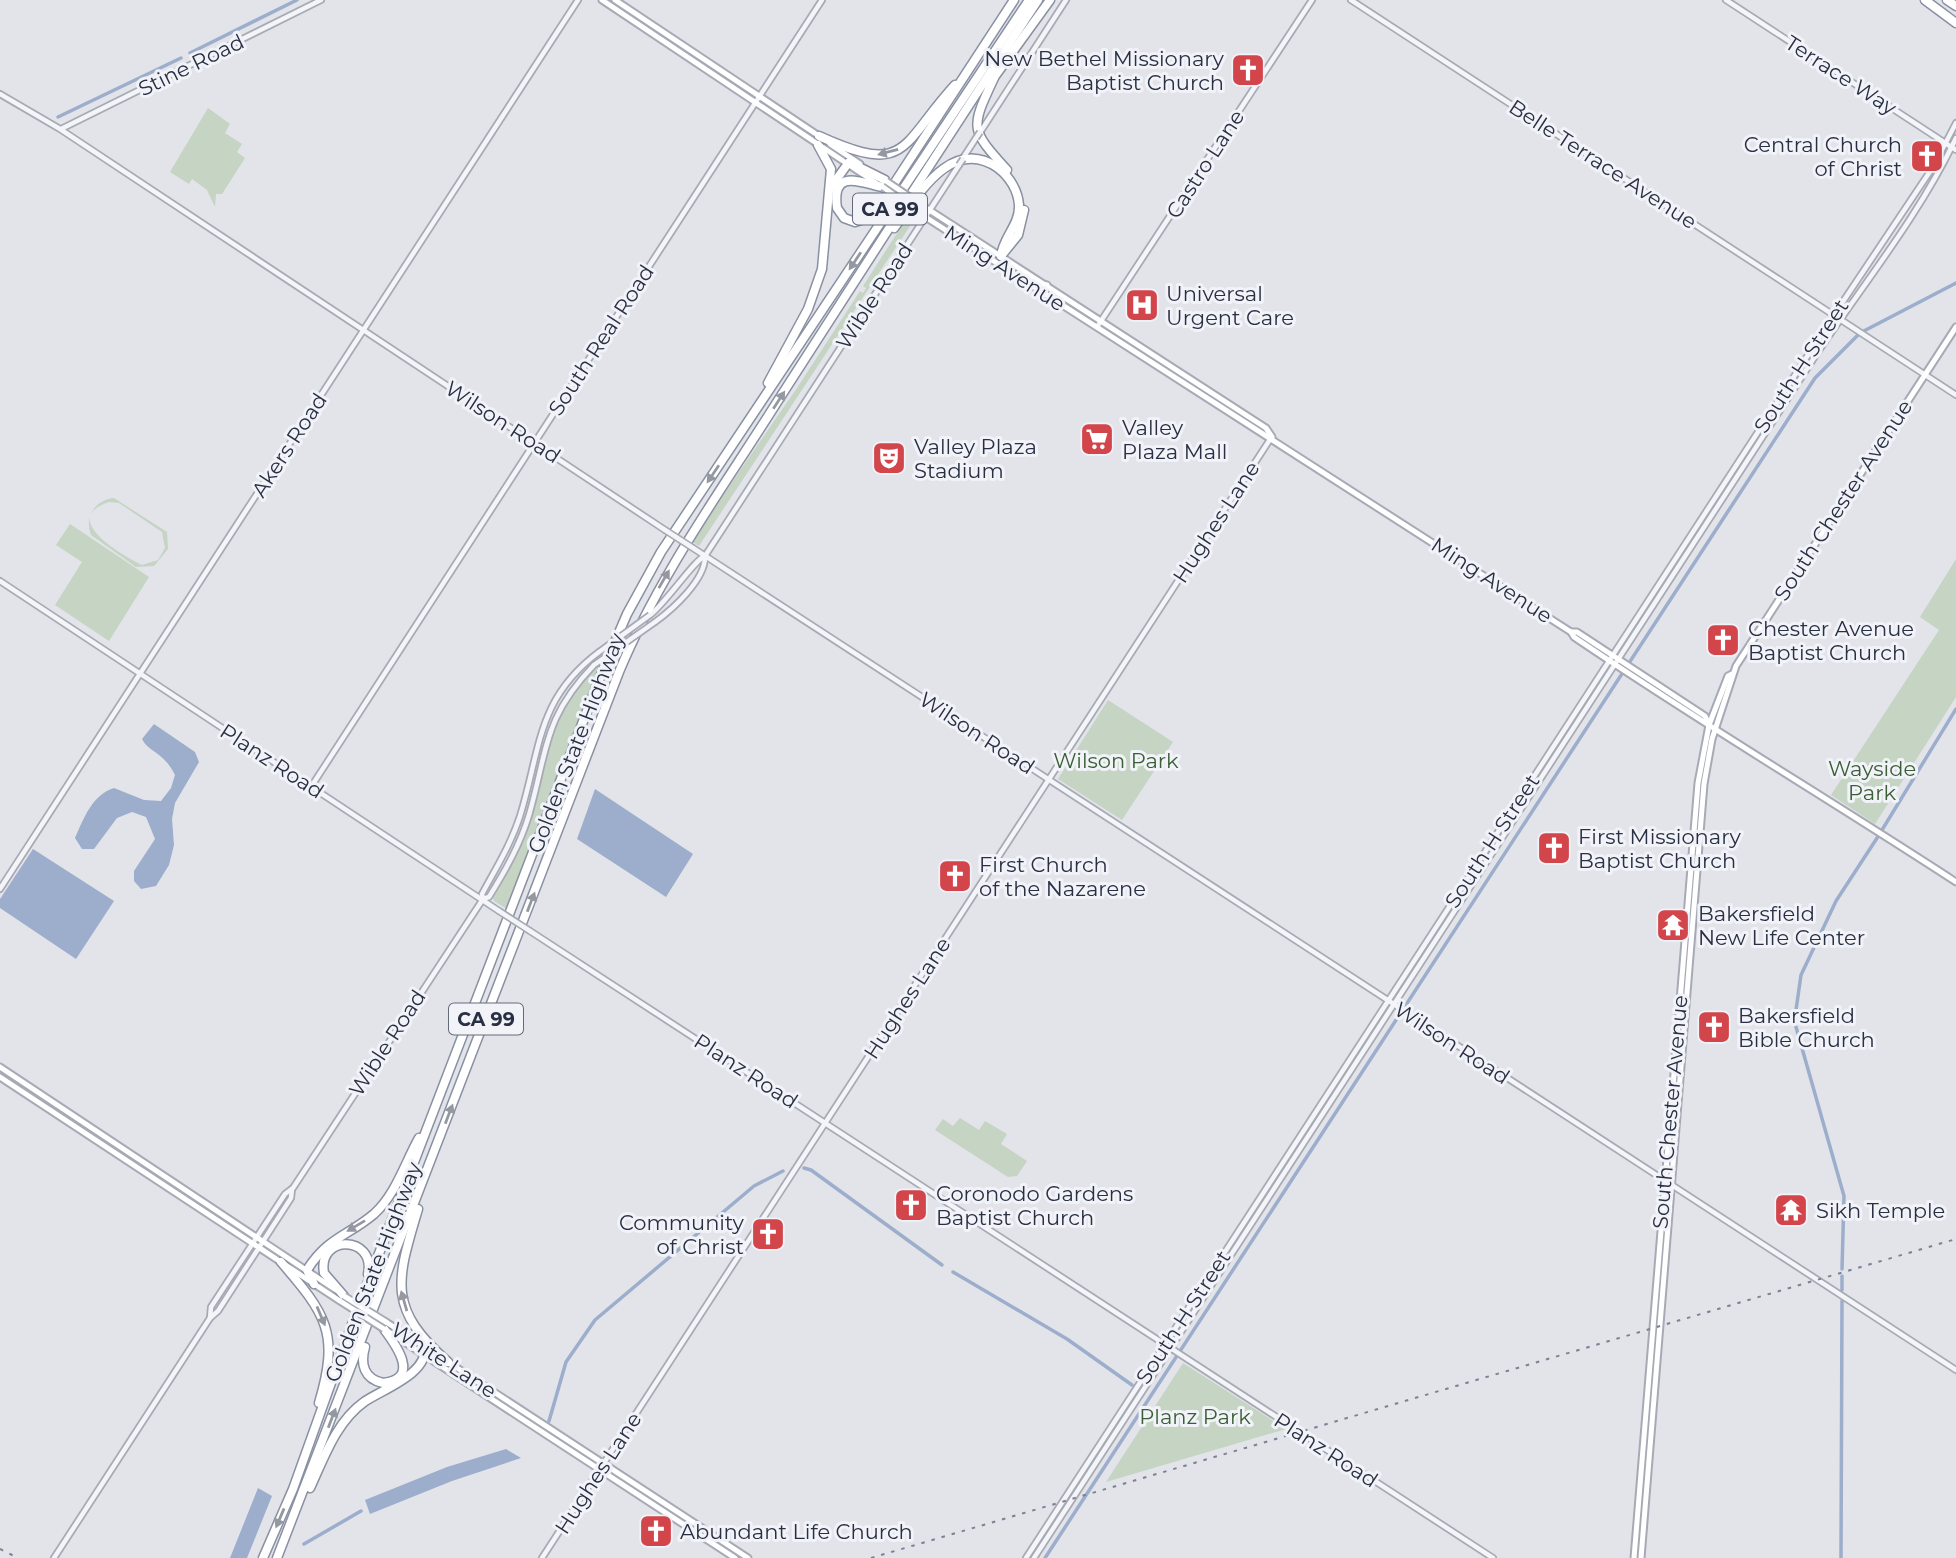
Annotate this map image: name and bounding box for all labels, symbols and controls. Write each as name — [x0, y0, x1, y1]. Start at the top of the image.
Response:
street label: Stine Road — [134, 29, 248, 101]
street label: Terrace Way — [1781, 30, 1902, 120]
place label: New Bethel Missionary Baptist Church — [984, 46, 1225, 95]
church icon: New Bethel Missionary Baptist Church — [1229, 51, 1267, 89]
street label: Belle Terrace Avenue — [1504, 94, 1702, 234]
street label: Castro Lane — [1161, 105, 1249, 223]
place label: Central Church of Christ — [1744, 132, 1902, 181]
church icon: Central Church of Christ — [1908, 137, 1946, 175]
one-way arrow — [877, 147, 899, 158]
road number: CA 99 — [853, 194, 927, 224]
street label: Ming Avenue — [940, 220, 1070, 316]
street label: Wible Road — [830, 238, 918, 354]
one-way arrow — [848, 252, 862, 270]
street label: South Real Road — [543, 260, 659, 420]
place label: Universal Urgent Care — [1166, 281, 1294, 330]
hospital icon: Universal Urgent Care — [1123, 286, 1161, 324]
street label: South H Street — [1748, 294, 1854, 438]
street label: Wilson Road — [441, 375, 565, 469]
street label: Akers Road — [246, 388, 332, 502]
one-way arrow — [772, 390, 785, 409]
street label: South Chester Avenue — [1769, 395, 1917, 605]
place label: Valley Plaza Mall — [1122, 415, 1227, 464]
supermarket icon: Valley Plaza Mall — [1078, 420, 1116, 458]
place label: Valley Plaza Stadium — [914, 434, 1037, 483]
theatre icon: Valley Plaza Stadium — [870, 439, 908, 477]
street label: Hughes Lane — [1167, 457, 1265, 587]
one-way arrow — [707, 464, 720, 483]
street label: Ming Avenue — [1427, 532, 1557, 628]
one-way arrow — [658, 569, 670, 589]
place label: Chester Avenue Baptist Church — [1748, 616, 1914, 665]
church icon: Chester Avenue Baptist Church — [1704, 621, 1742, 659]
street label: Golden State Highway — [522, 629, 630, 857]
street label: Wilson Road — [915, 686, 1039, 780]
street label: Planz Road — [216, 718, 328, 804]
park label: Wilson Park — [1053, 748, 1179, 773]
park label: Wayside Park — [1828, 756, 1916, 805]
street label: South H Street — [1439, 769, 1545, 913]
place label: First Missionary Baptist Church — [1578, 824, 1741, 873]
church icon: First Missionary Baptist Church — [1535, 829, 1573, 867]
place label: First Church of the Nazarene — [979, 852, 1146, 901]
church icon: First Church of the Nazarene — [936, 857, 974, 895]
one-way arrow — [526, 892, 537, 913]
place label: Bakersfield New Life Center — [1698, 901, 1865, 950]
temple icon: Bakersfield New Life Center — [1654, 906, 1692, 944]
street label: Hughes Lane — [858, 933, 956, 1063]
street label: Wible Road — [343, 985, 431, 1101]
street label: South Chester Avenue — [1647, 994, 1693, 1230]
street label: Wilson Road — [1390, 996, 1514, 1090]
place label: Bakersfield Bible Church — [1738, 1003, 1875, 1052]
road number: CA 99 — [449, 1004, 523, 1035]
church icon: Bakersfield Bible Church — [1695, 1008, 1733, 1046]
street label: Planz Road — [690, 1028, 802, 1114]
one-way arrow — [444, 1104, 455, 1125]
street label: Golden State Highway — [319, 1158, 427, 1386]
place label: Coronodo Gardens Baptist Church — [936, 1181, 1133, 1230]
church icon: Coronodo Gardens Baptist Church — [892, 1186, 930, 1224]
temple icon: Sikh Temple — [1772, 1191, 1810, 1229]
place label: Sikh Temple — [1816, 1198, 1945, 1223]
place label: Community of Christ — [619, 1210, 745, 1259]
church icon: Community of Christ — [749, 1215, 787, 1253]
one-way arrow — [346, 1219, 365, 1232]
street label: South H Street — [1130, 1245, 1236, 1389]
one-way arrow — [398, 1290, 409, 1312]
one-way arrow — [315, 1306, 326, 1327]
street label: White Lane — [387, 1317, 501, 1403]
park label: Planz Park — [1139, 1404, 1251, 1429]
street label: Planz Road — [1270, 1407, 1382, 1493]
one-way arrow — [327, 1408, 338, 1429]
street label: Hughes Lane — [549, 1408, 647, 1538]
one-way arrow — [274, 1508, 286, 1528]
church icon: Abundant Life Church — [637, 1512, 675, 1550]
place label: Abundant Life Church — [680, 1519, 913, 1544]

